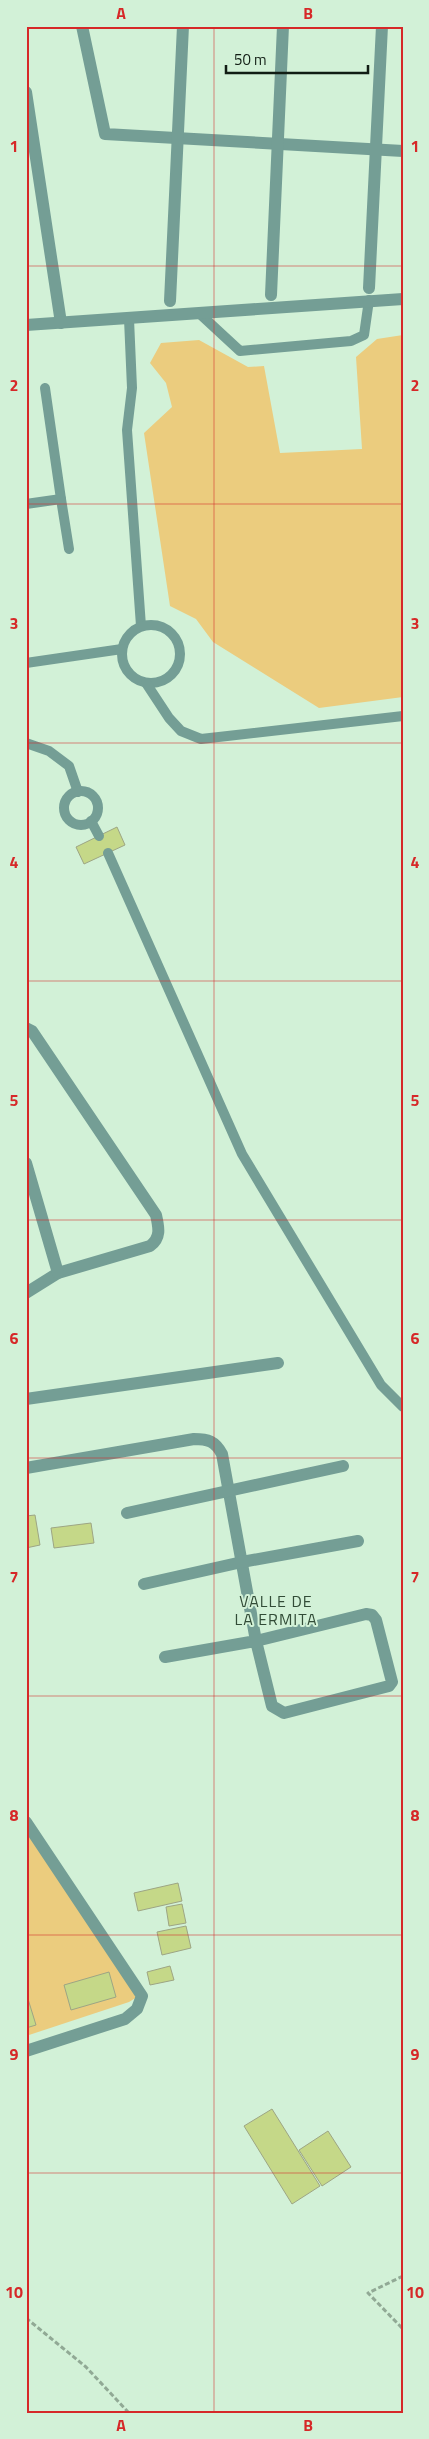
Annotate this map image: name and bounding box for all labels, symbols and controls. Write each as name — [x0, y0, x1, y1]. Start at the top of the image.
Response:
text: A — [116, 1, 126, 25]
text: B — [303, 1, 313, 25]
scale bar — [226, 42, 369, 74]
text: 50 m — [234, 48, 267, 71]
text: 1 — [10, 134, 18, 158]
text: 1 — [411, 134, 419, 158]
text: 2 — [10, 373, 18, 397]
text: 2 — [411, 373, 419, 397]
text: 3 — [10, 611, 18, 635]
text: 3 — [411, 611, 419, 635]
text: 4 — [10, 850, 19, 874]
text: 4 — [411, 850, 420, 874]
text: 5 — [10, 1088, 19, 1112]
text: 5 — [411, 1088, 420, 1112]
text: 6 — [10, 1326, 19, 1350]
text: 6 — [411, 1326, 420, 1350]
text: 7 — [10, 1565, 18, 1589]
text: 7 — [411, 1565, 419, 1589]
district label: VALLE DE LA ERMITA — [234, 1589, 318, 1631]
text: 8 — [10, 1803, 19, 1827]
text: 8 — [411, 1803, 420, 1827]
text: 9 — [10, 2042, 19, 2066]
text: 9 — [411, 2042, 420, 2066]
text: 10 — [5, 2280, 23, 2304]
text: 10 — [406, 2280, 424, 2304]
text: A — [116, 2413, 126, 2437]
text: B — [303, 2413, 313, 2437]

